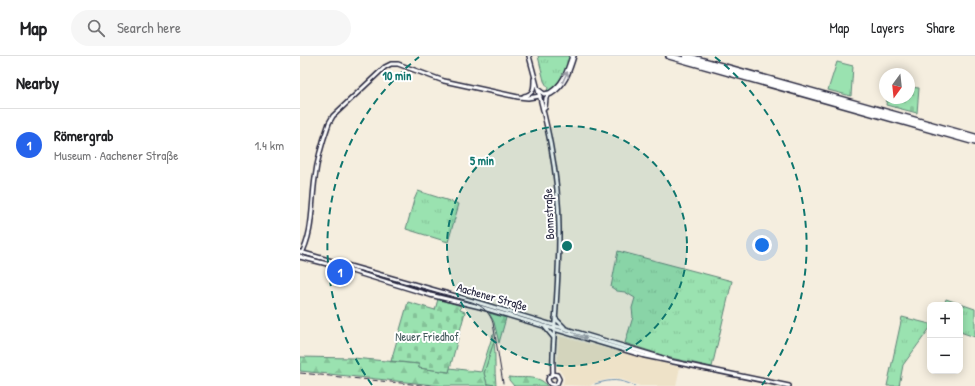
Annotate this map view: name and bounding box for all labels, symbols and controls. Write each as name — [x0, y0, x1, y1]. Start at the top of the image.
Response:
search box — [71, 10, 351, 46]
text: Map — [20, 15, 47, 41]
icon: search — [85, 17, 107, 39]
text: Search here — [117, 17, 181, 38]
text: Map — [829, 18, 849, 37]
text: Layers — [871, 18, 904, 37]
text: Share — [926, 18, 955, 37]
text: 10 min — [383, 67, 412, 84]
north arrow — [879, 68, 915, 104]
text: Nearby — [16, 71, 59, 94]
one-way arrow — [562, 71, 569, 83]
text: Römergrab — [54, 125, 113, 146]
text: 1 — [27, 136, 31, 154]
text: 1.4 km — [254, 136, 284, 154]
text: Museum · Aachener Straße — [54, 146, 179, 164]
text: 5 min — [470, 152, 495, 169]
street label: Bonnstraße — [539, 188, 558, 240]
your location — [752, 235, 772, 255]
centre of rings — [560, 239, 574, 253]
pin: 1 — [327, 257, 353, 287]
street label: Aachener Straße — [455, 278, 530, 315]
map controls — [927, 302, 963, 374]
button: + — [927, 302, 963, 338]
park label: Neuer Friedhof — [395, 328, 459, 345]
one-way arrow — [574, 334, 587, 341]
button: − — [927, 338, 963, 374]

